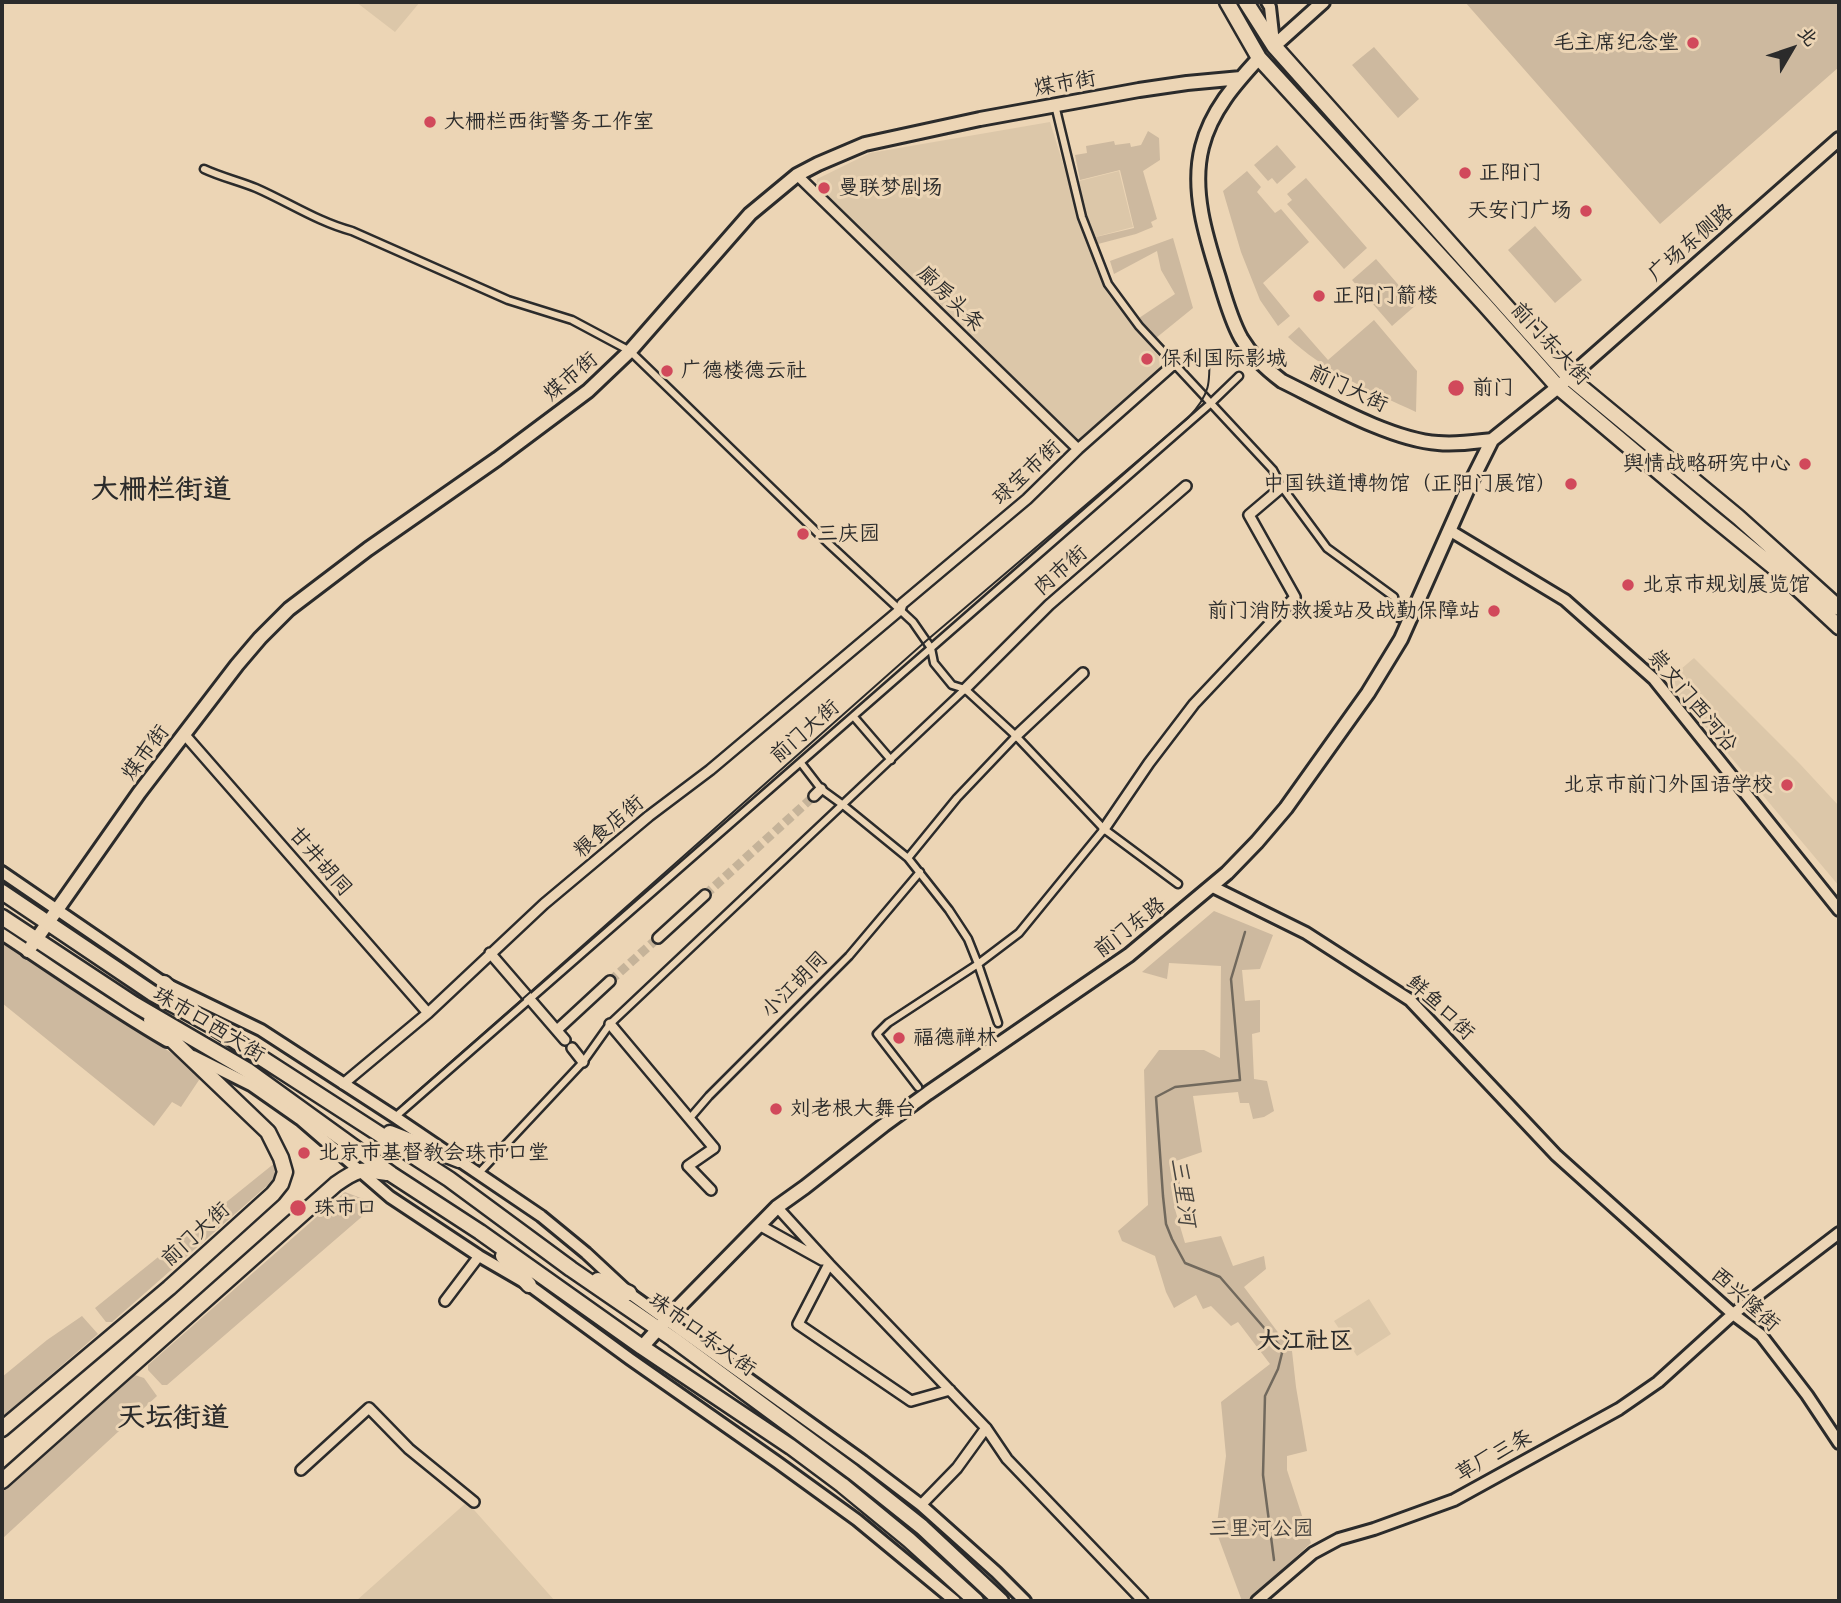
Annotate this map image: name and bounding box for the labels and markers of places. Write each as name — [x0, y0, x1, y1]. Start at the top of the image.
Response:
place label: 毛主席纪念堂 — [1553, 30, 1679, 56]
marker: 毛主席纪念堂 — [1685, 35, 1701, 51]
place label: 大栅栏西街警务工作室 — [444, 109, 654, 135]
marker: 大栅栏西街警务工作室 — [422, 114, 438, 130]
place label: 正阳门 — [1479, 160, 1542, 186]
marker: 正阳门 — [1457, 165, 1473, 181]
place label: 曼联梦剧场 — [838, 175, 943, 201]
marker: 曼联梦剧场 — [816, 180, 832, 196]
place label: 天安门广场 — [1467, 198, 1572, 224]
marker: 天安门广场 — [1578, 203, 1594, 219]
place label: 正阳门箭楼 — [1333, 283, 1438, 309]
marker: 正阳门箭楼 — [1311, 288, 1327, 304]
place label: 保利国际影城 — [1161, 346, 1287, 372]
marker: 保利国际影城 — [1139, 351, 1155, 367]
place label: 广德楼德云社 — [681, 358, 807, 384]
marker: 广德楼德云社 — [659, 363, 675, 379]
place label: 前门 — [1472, 375, 1514, 401]
marker: 前门 — [1446, 378, 1466, 398]
place label: 舆情战略研究中心 — [1623, 451, 1791, 477]
marker: 舆情战略研究中心 — [1797, 456, 1813, 472]
place label: 中国铁道博物馆（正阳门展馆） — [1263, 471, 1557, 497]
marker: 中国铁道博物馆（正阳门展馆） — [1563, 476, 1579, 492]
place label: 三庆园 — [817, 521, 880, 547]
marker: 三庆园 — [795, 526, 811, 542]
place label: 北京市规划展览馆 — [1642, 572, 1810, 598]
marker: 北京市规划展览馆 — [1620, 577, 1636, 593]
place label: 前门消防救援站及战勤保障站 — [1207, 598, 1480, 624]
marker: 前门消防救援站及战勤保障站 — [1486, 603, 1502, 619]
place label: 北京市前门外国语学校 — [1563, 772, 1773, 798]
marker: 北京市前门外国语学校 — [1779, 777, 1795, 793]
place label: 福德禅林 — [913, 1025, 997, 1051]
marker: 福德禅林 — [891, 1030, 907, 1046]
place label: 刘老根大舞台 — [790, 1096, 916, 1122]
marker: 刘老根大舞台 — [768, 1101, 784, 1117]
place label: 北京市基督教会珠市口堂 — [318, 1140, 549, 1166]
marker: 北京市基督教会珠市口堂 — [296, 1145, 312, 1161]
place label: 珠市口 — [314, 1195, 377, 1221]
marker: 珠市口 — [288, 1198, 308, 1218]

